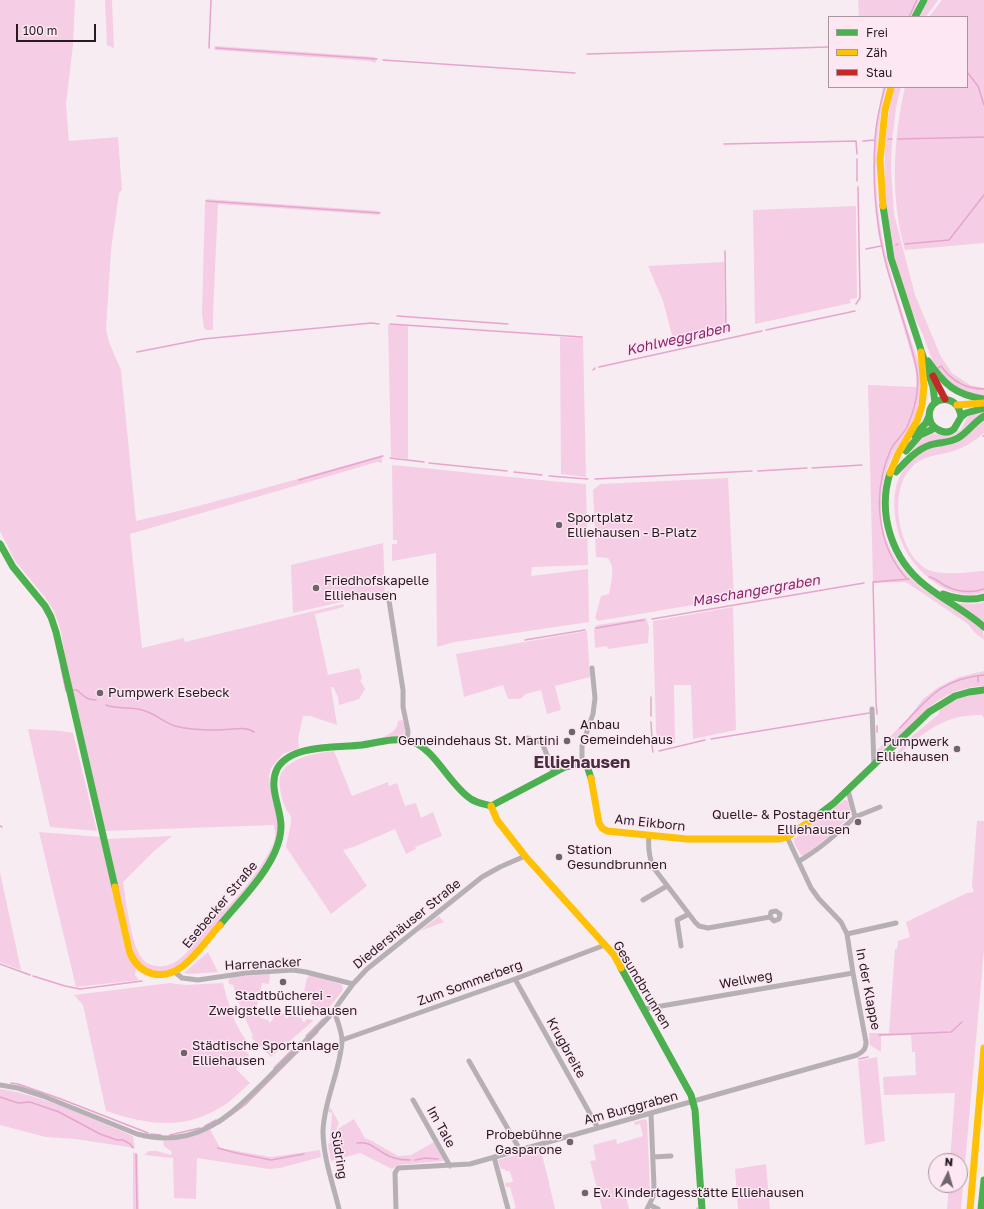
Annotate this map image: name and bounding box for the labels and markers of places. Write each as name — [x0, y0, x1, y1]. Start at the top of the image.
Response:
place label: Sportplatz Elliehausen - B-Platz — [567, 510, 697, 541]
marker: Sportplatz Elliehausen - B-Platz — [554, 520, 564, 530]
place label: Friedhofskapelle Elliehausen — [324, 573, 429, 604]
marker: Friedhofskapelle Elliehausen — [311, 583, 321, 593]
place label: Pumpwerk Esebeck — [108, 685, 230, 701]
marker: Pumpwerk Esebeck — [95, 688, 105, 698]
place label: Anbau Gemeindehaus — [580, 717, 673, 748]
marker: Anbau Gemeindehaus — [567, 727, 577, 737]
place label: Gemeindehaus St. Martini — [398, 733, 559, 749]
place label: Pumpwerk Elliehausen — [876, 734, 949, 765]
marker: Gemeindehaus St. Martini — [562, 736, 572, 746]
marker: Pumpwerk Elliehausen — [952, 744, 962, 754]
place label: Quelle- & Postagentur Elliehausen — [712, 807, 850, 838]
marker: Quelle- & Postagentur Elliehausen — [853, 817, 863, 827]
place label: Station Gesundbrunnen — [567, 842, 667, 873]
marker: Station Gesundbrunnen — [554, 852, 564, 862]
marker: Stadtbücherei - Zweigstelle Elliehausen — [278, 977, 288, 987]
place label: Stadtbücherei - Zweigstelle Elliehausen — [209, 988, 357, 1019]
place label: Städtische Sportanlage Elliehausen — [192, 1038, 339, 1069]
marker: Städtische Sportanlage Elliehausen — [179, 1048, 189, 1058]
place label: Probebühne Gasparone — [486, 1127, 562, 1158]
marker: Probebühne Gasparone — [565, 1137, 575, 1147]
place label: Ev. Kindertagesstätte Elliehausen — [593, 1185, 804, 1201]
marker: Ev. Kindertagesstätte Elliehausen — [580, 1188, 590, 1198]

